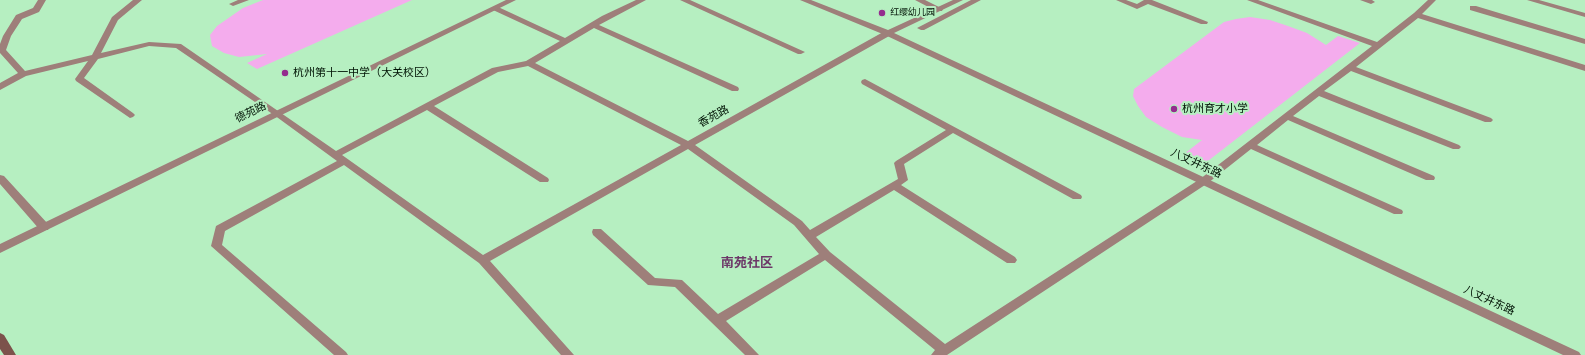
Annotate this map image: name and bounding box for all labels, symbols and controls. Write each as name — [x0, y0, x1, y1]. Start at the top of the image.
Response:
marker: 红缨幼儿园 — [877, 8, 887, 18]
place label: 红缨幼儿园 — [890, 8, 935, 18]
place label: 杭州第十一中学（大关校区） — [293, 66, 436, 80]
marker: 杭州第十一中学（大关校区） — [280, 68, 290, 78]
street label: 德苑路 — [233, 100, 269, 126]
place label: 杭州育才小学 — [1182, 102, 1248, 116]
street label: 香苑路 — [696, 103, 732, 131]
marker: 杭州育才小学 — [1169, 104, 1179, 114]
street label: 八丈井东路 — [1168, 146, 1224, 182]
district label: 南苑社区 — [721, 256, 773, 272]
street label: 八丈井东路 — [1461, 283, 1517, 319]

